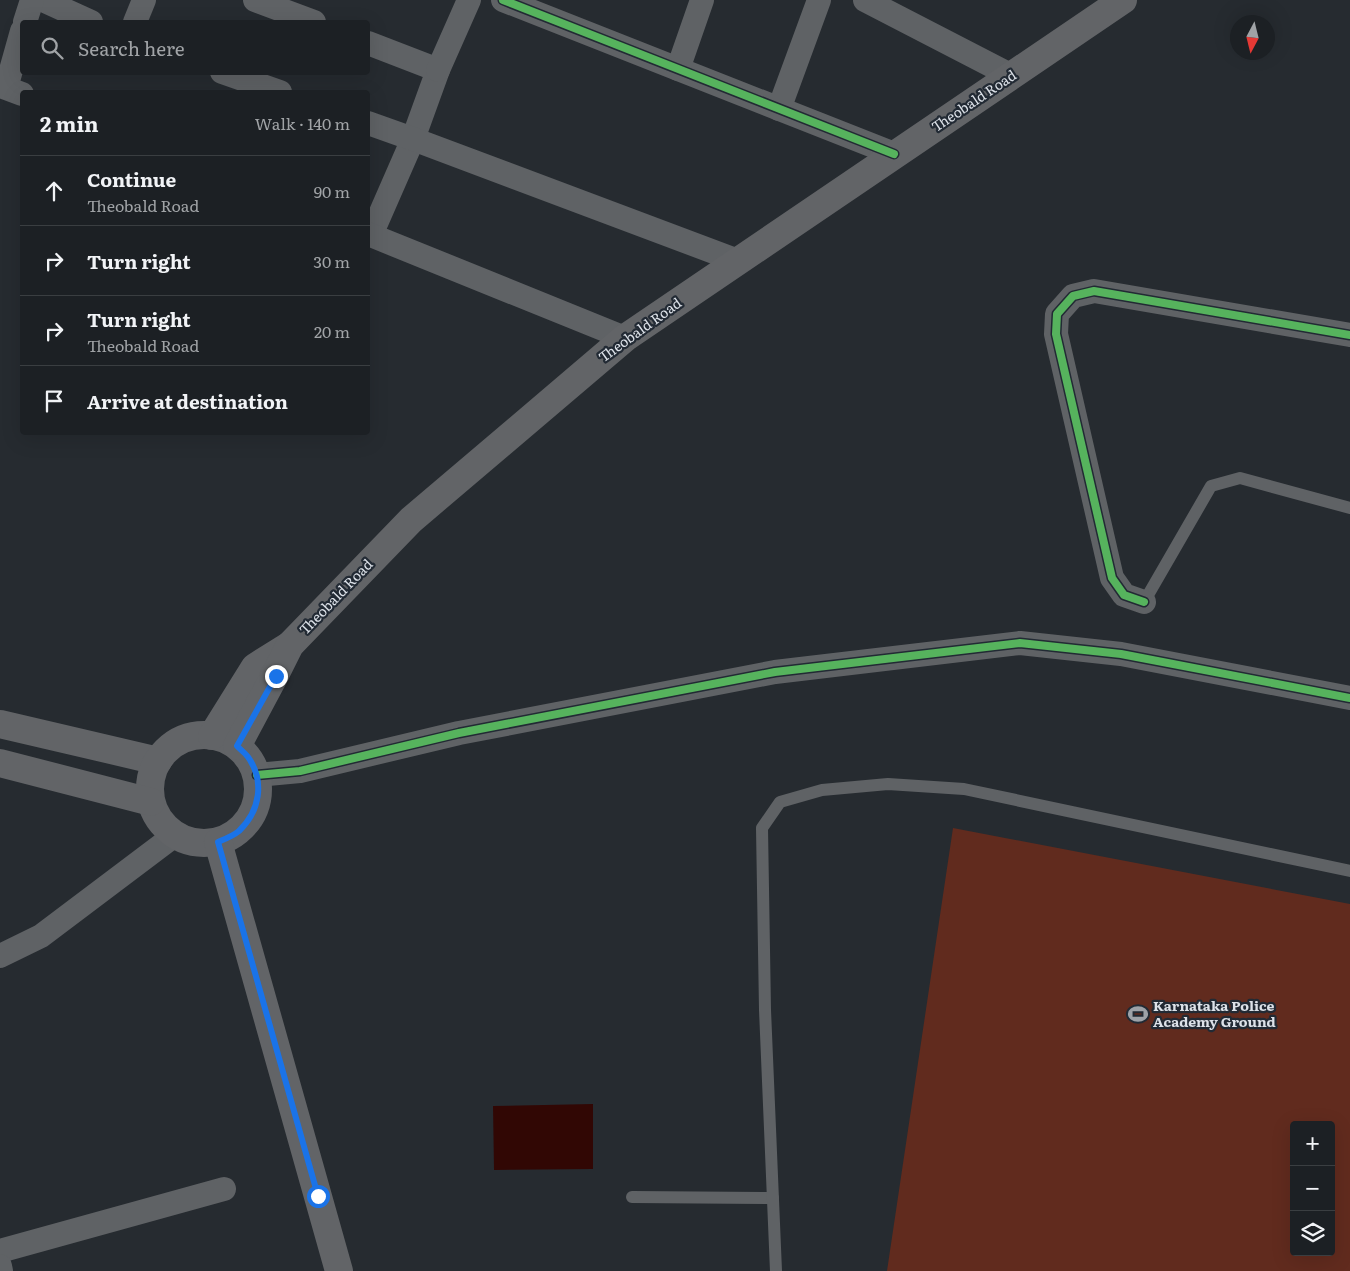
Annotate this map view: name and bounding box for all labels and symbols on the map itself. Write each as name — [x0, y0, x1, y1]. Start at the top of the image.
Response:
north arrow — [1230, 15, 1275, 60]
street label: Theobald Road — [927, 64, 1020, 136]
street label: Theobald Road — [594, 292, 685, 366]
street label: Theobald Road — [294, 554, 377, 639]
route end — [265, 665, 288, 688]
place label: Karnataka Police Academy Ground — [1153, 995, 1276, 1031]
sports icon: Karnataka Police Academy Ground — [1127, 1003, 1149, 1025]
route start — [307, 1185, 330, 1208]

